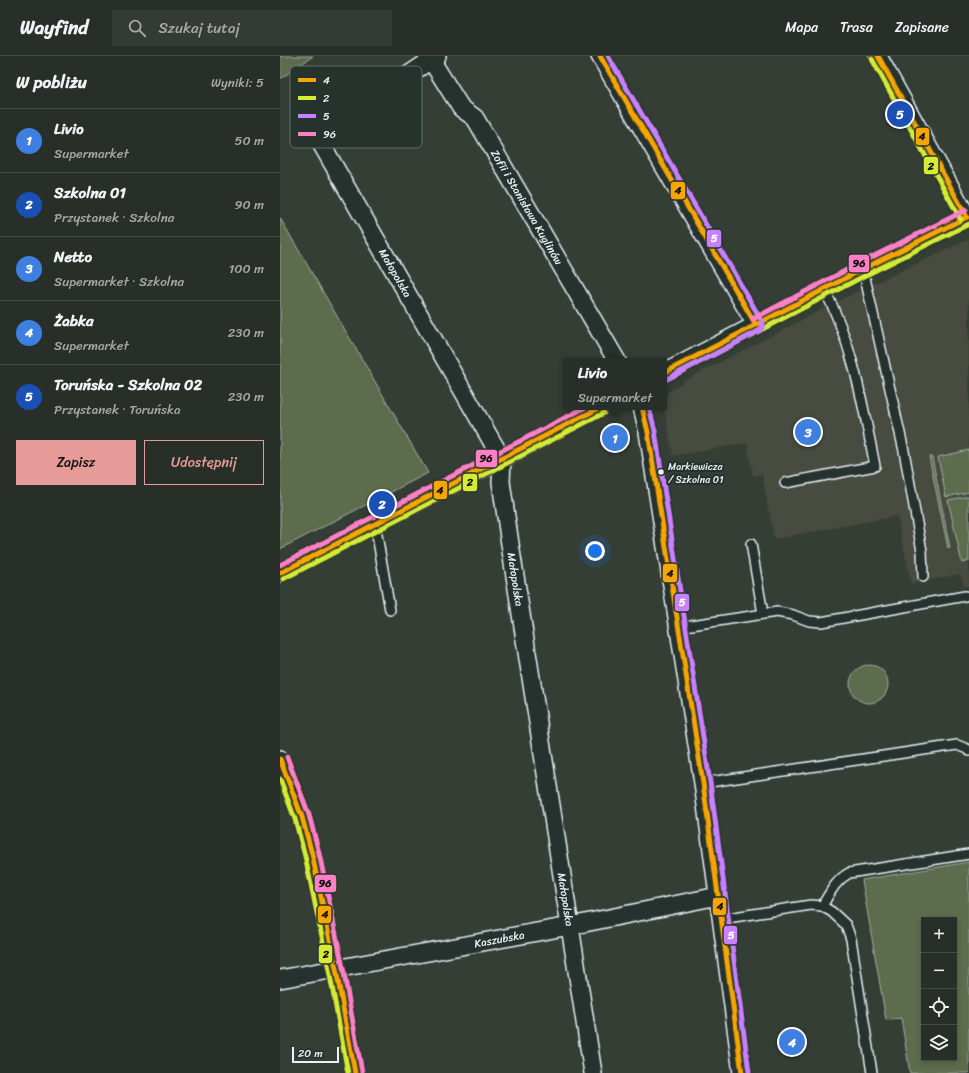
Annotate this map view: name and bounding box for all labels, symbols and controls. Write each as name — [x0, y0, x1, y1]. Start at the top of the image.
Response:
search box — [112, 10, 392, 46]
text: Wayfind — [20, 11, 88, 44]
text: Szukaj tutaj — [158, 15, 240, 41]
text: Mapa — [785, 15, 818, 40]
text: Trasa — [840, 15, 873, 40]
text: Zapisane — [895, 15, 949, 40]
icon: search — [126, 17, 148, 39]
legend — [290, 66, 422, 148]
text: W pobliżu — [16, 67, 87, 97]
text: Wyniki: 5 — [211, 71, 264, 94]
text: 4 — [323, 71, 330, 90]
text: 2 — [323, 89, 330, 108]
pin: 5 — [887, 99, 913, 129]
text: 5 — [323, 107, 330, 126]
text: Livio — [54, 116, 84, 142]
text: 96 — [323, 125, 336, 144]
line badge: 4 — [915, 127, 930, 146]
text: 4 — [918, 127, 926, 146]
text: 1 — [26, 129, 32, 152]
text: 50 m — [234, 129, 264, 152]
text: Supermarket — [54, 142, 129, 165]
street label: Zofii i Stanisława Kuglinów — [485, 146, 568, 269]
line badge: 2 — [923, 156, 939, 175]
text: 2 — [927, 157, 935, 176]
text: Szkolna 01 — [54, 180, 126, 206]
line badge: 4 — [670, 181, 686, 200]
text: 4 — [674, 181, 682, 200]
text: 2 — [25, 193, 33, 216]
text: 90 m — [234, 193, 264, 216]
text: Przystanek · Szkolna — [54, 206, 174, 229]
line badge: 5 — [706, 229, 722, 248]
text: 5 — [711, 229, 718, 248]
text: Netto — [54, 244, 92, 270]
street label: Małopolska — [373, 245, 417, 302]
line badge: 96 — [848, 254, 870, 273]
text: 96 — [852, 254, 866, 273]
text: 3 — [25, 257, 33, 280]
text: 100 m — [229, 257, 264, 280]
text: Supermarket · Szkolna — [54, 270, 184, 293]
text: Żabka — [54, 308, 93, 334]
text: 4 — [25, 321, 33, 344]
text: 230 m — [228, 321, 264, 344]
text: Supermarket — [54, 334, 129, 357]
popup — [563, 358, 667, 410]
text: Livio — [578, 360, 607, 386]
text: Toruńska - Szkolna 02 — [54, 372, 202, 398]
text: 5 — [25, 385, 33, 408]
text: 230 m — [228, 385, 264, 408]
text: Supermarket — [578, 386, 652, 409]
text: Przystanek · Toruńska — [54, 398, 181, 421]
pin: 3 — [795, 417, 821, 447]
pin: 1 — [602, 423, 628, 453]
button: Zapisz — [16, 440, 136, 485]
button: Udostępnij — [144, 440, 264, 485]
line badge: 96 — [475, 449, 498, 468]
text: 96 — [479, 449, 493, 468]
place label: Markiewicza / Szkolna 01 — [668, 458, 724, 489]
marker: Markiewicza / Szkolna 01 — [656, 467, 666, 477]
line badge: 2 — [462, 473, 478, 492]
text: 2 — [466, 473, 474, 492]
line badge: 4 — [433, 480, 448, 500]
text: 4 — [436, 481, 444, 500]
pin: 2 — [369, 489, 395, 519]
your location — [585, 541, 605, 561]
street label: Małopolska — [501, 551, 529, 608]
line badge: 4 — [662, 563, 678, 583]
text: 4 — [666, 564, 674, 583]
line badge: 5 — [674, 593, 690, 612]
text: 5 — [679, 593, 686, 612]
street label: Małopolska — [552, 871, 579, 928]
line badge: 96 — [314, 874, 337, 893]
text: 96 — [318, 874, 332, 893]
line badge: 4 — [712, 897, 727, 916]
text: 4 — [716, 897, 724, 916]
line badge: 4 — [317, 905, 332, 924]
text: 4 — [321, 905, 329, 924]
map controls — [921, 917, 957, 1061]
button: + — [921, 917, 957, 953]
street label: Kaszubska — [473, 925, 527, 953]
line badge: 5 — [723, 925, 738, 945]
text: 5 — [728, 926, 735, 945]
line badge: 2 — [318, 944, 333, 964]
text: 2 — [322, 945, 330, 964]
button: − — [921, 953, 957, 989]
button: locate — [921, 989, 957, 1025]
button: layers — [921, 1025, 957, 1061]
pin: 4 — [779, 1027, 805, 1057]
text: 20 m — [298, 1044, 323, 1063]
scale bar — [292, 1045, 339, 1064]

